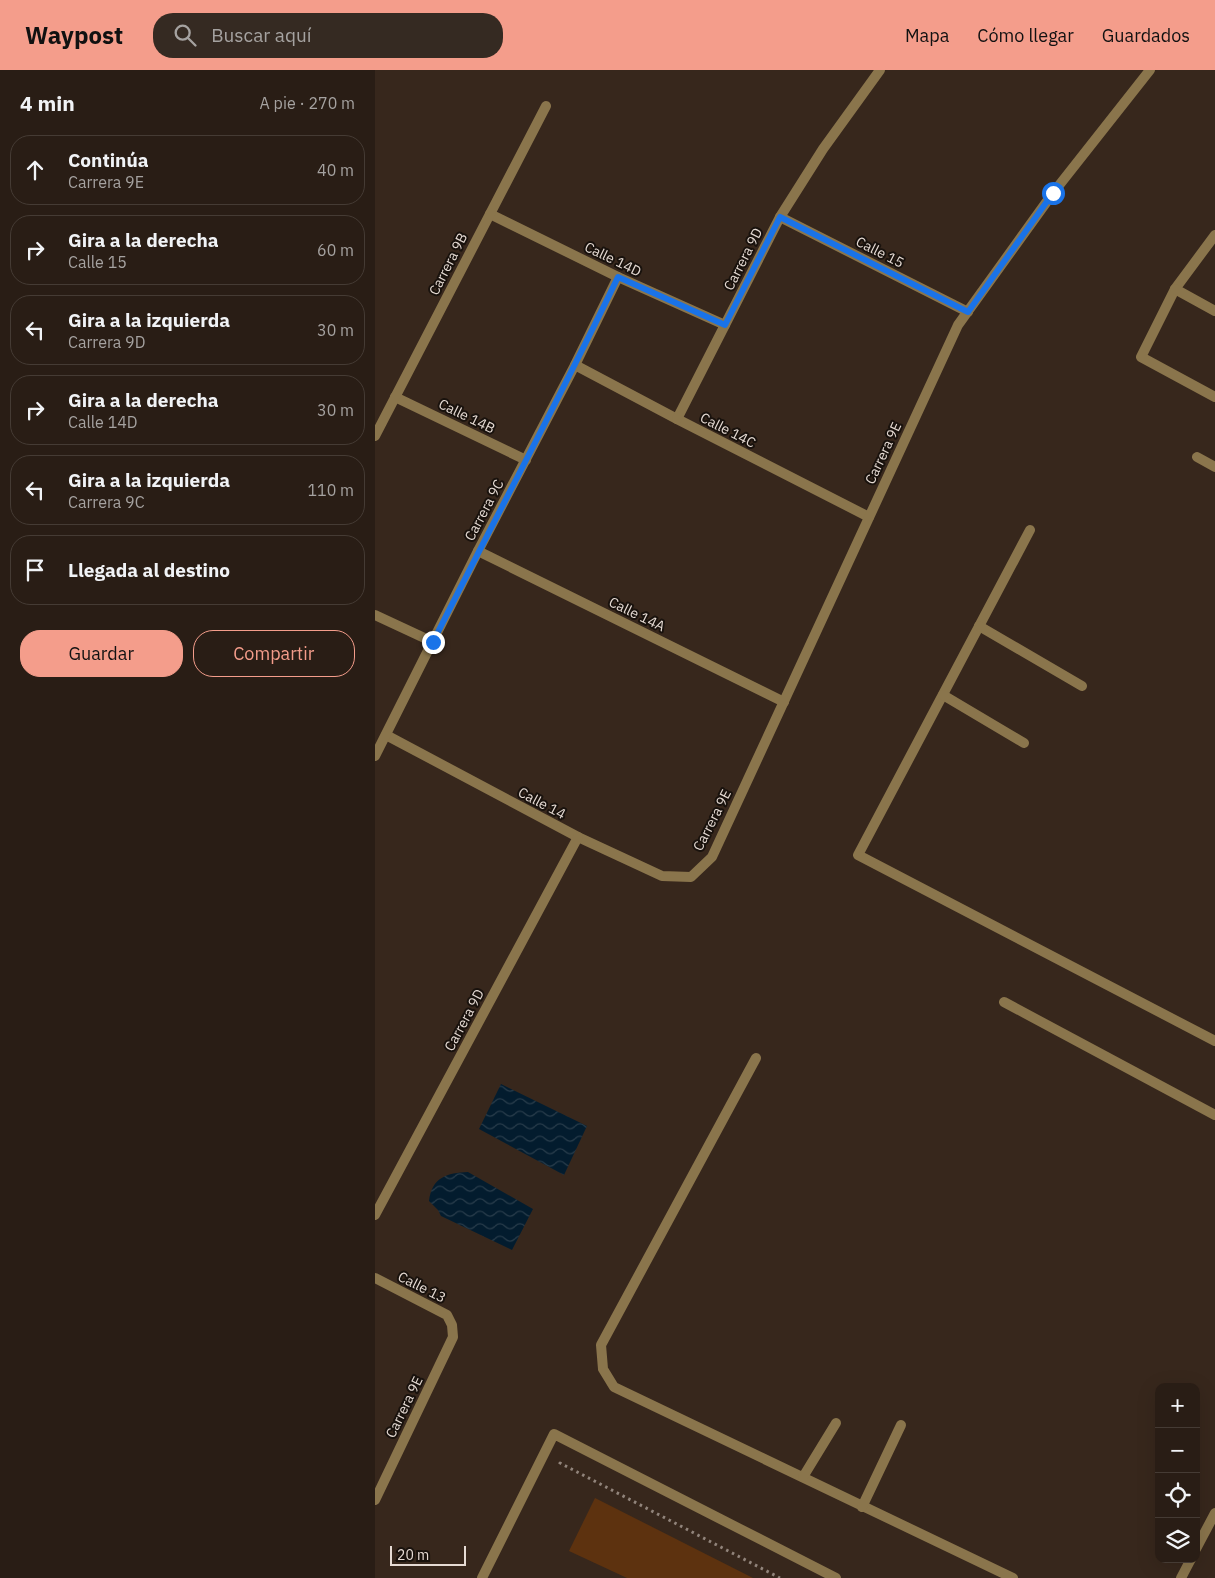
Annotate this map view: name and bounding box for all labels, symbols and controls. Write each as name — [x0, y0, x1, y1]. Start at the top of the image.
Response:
search box — [153, 13, 503, 58]
text: Waypost — [25, 19, 123, 51]
icon: search — [171, 21, 199, 49]
text: Buscar aquí — [211, 23, 311, 47]
text: Mapa — [905, 24, 949, 47]
text: Cómo llegar — [977, 24, 1074, 47]
text: Guardados — [1102, 24, 1190, 47]
text: 4 min — [20, 89, 75, 117]
text: A pie · 270 m — [260, 93, 355, 113]
text: Continúa — [68, 148, 149, 172]
icon: ahead — [21, 156, 49, 184]
text: 40 m — [317, 160, 354, 180]
text: Carrera 9E — [68, 172, 144, 192]
route start — [1042, 182, 1065, 205]
street label: Carrera 9D — [720, 225, 766, 293]
text: Gira a la derecha — [68, 228, 219, 252]
street label: Carrera 9B — [425, 230, 471, 298]
street label: Calle 15 — [853, 232, 907, 272]
icon: right — [21, 236, 49, 264]
street label: Calle 14D — [582, 238, 644, 280]
text: 60 m — [317, 240, 354, 260]
text: Calle 15 — [68, 252, 127, 272]
text: Gira a la izquierda — [68, 308, 230, 332]
icon: left — [21, 316, 49, 344]
text: 30 m — [317, 320, 354, 340]
text: Carrera 9D — [68, 332, 145, 352]
text: Gira a la derecha — [68, 388, 219, 412]
street label: Calle 14B — [436, 395, 498, 437]
icon: right — [21, 396, 49, 424]
text: 30 m — [317, 400, 354, 420]
street label: Calle 14C — [697, 408, 759, 452]
text: Calle 14D — [68, 412, 138, 432]
street label: Carrera 9E — [861, 419, 905, 487]
text: Gira a la izquierda — [68, 468, 230, 492]
icon: left — [21, 476, 49, 504]
street label: Carrera 9C — [460, 476, 508, 544]
text: 110 m — [307, 480, 354, 500]
text: Carrera 9C — [68, 492, 145, 512]
icon: arrive — [21, 556, 49, 584]
text: Llegada al destino — [68, 558, 230, 582]
street label: Calle 14A — [606, 593, 668, 635]
button: Guardar — [20, 630, 183, 677]
button: Compartir — [193, 630, 355, 677]
route end — [422, 631, 445, 654]
street label: Calle 14 — [515, 783, 569, 823]
street label: Carrera 9E — [689, 786, 735, 854]
street label: Carrera 9D — [440, 986, 488, 1054]
street label: Calle 13 — [395, 1267, 449, 1307]
street label: Carrera 9E — [381, 1373, 427, 1441]
map controls — [1155, 1383, 1200, 1563]
button: + — [1155, 1383, 1200, 1428]
button: − — [1155, 1428, 1200, 1473]
button: locate — [1155, 1473, 1200, 1518]
button: layers — [1155, 1518, 1200, 1563]
scale bar — [390, 1543, 466, 1566]
text: 20 m — [397, 1546, 429, 1564]

